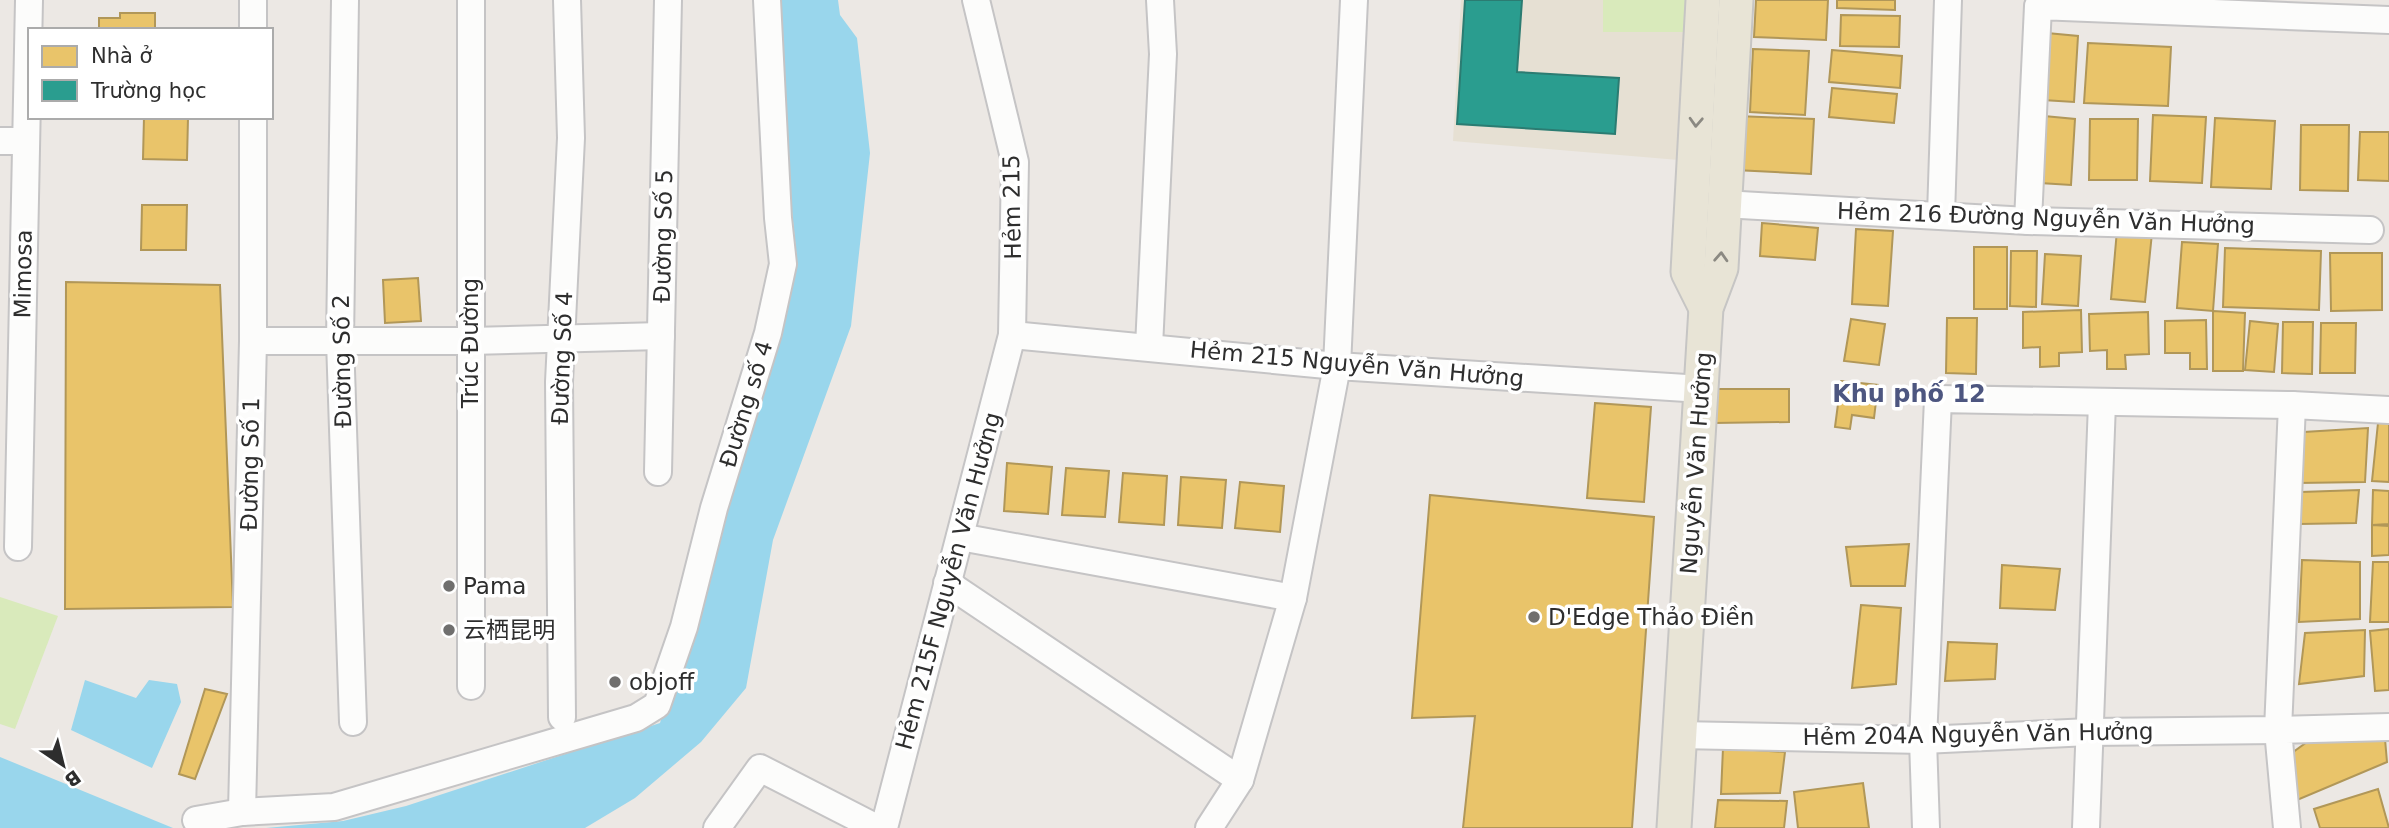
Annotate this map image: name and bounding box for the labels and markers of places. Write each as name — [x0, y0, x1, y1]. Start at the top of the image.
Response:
place label: Pama — [463, 573, 526, 599]
marker: Pama — [441, 578, 457, 594]
place label: D'Edge Thảo Điền — [1548, 604, 1754, 630]
marker: D'Edge Thảo Điền — [1526, 609, 1542, 625]
place label: 云栖昆明 — [463, 617, 555, 643]
marker: 云栖昆明 — [441, 622, 457, 638]
place label: objoff — [629, 669, 695, 695]
marker: objoff — [607, 674, 623, 690]

